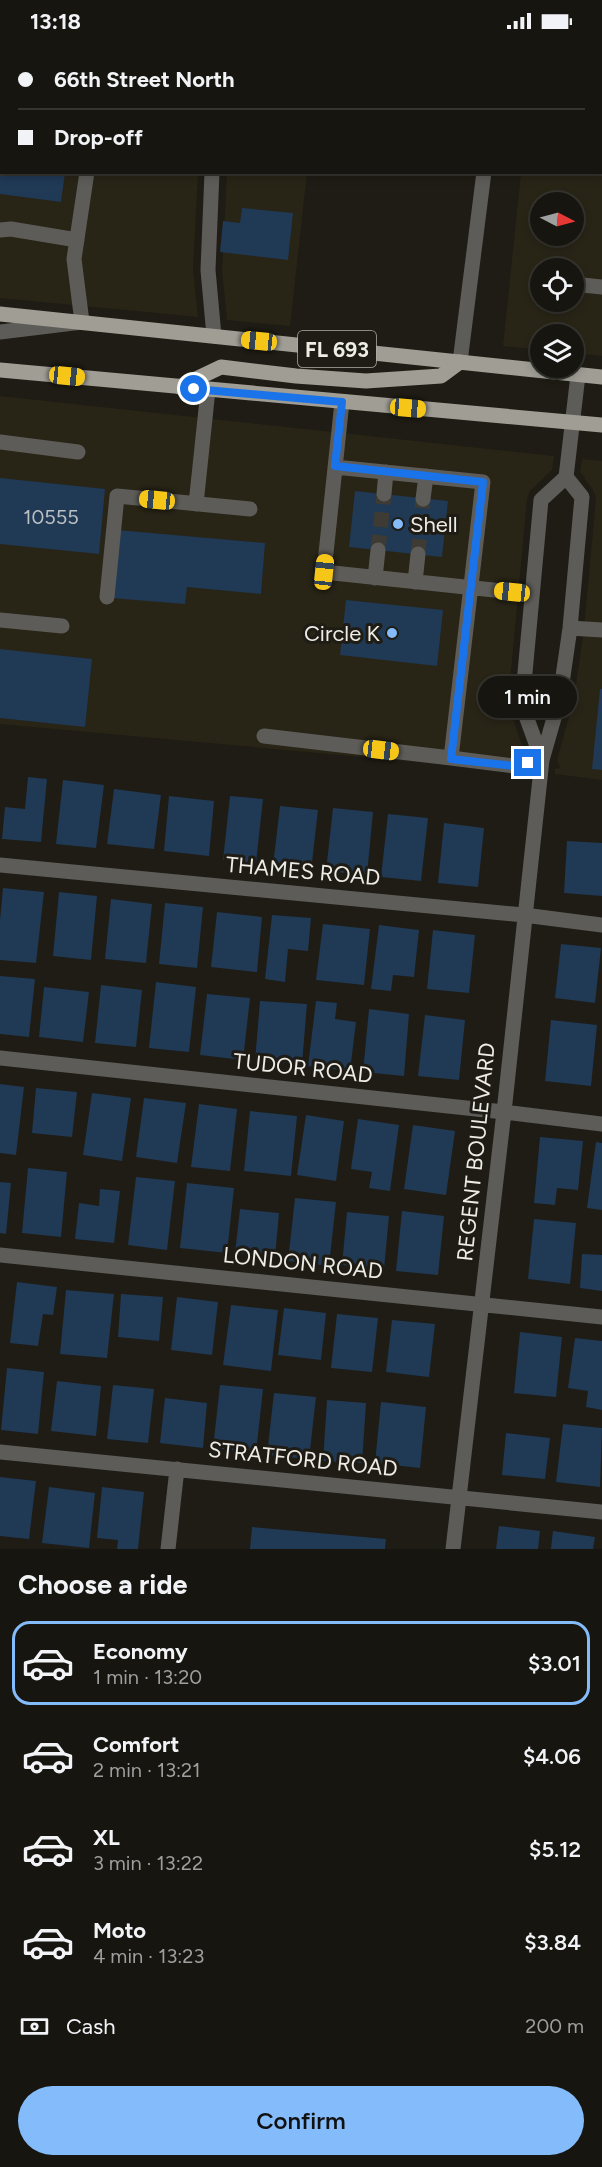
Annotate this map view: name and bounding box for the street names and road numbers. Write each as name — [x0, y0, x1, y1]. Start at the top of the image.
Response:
road number: FL 693 — [298, 331, 376, 367]
street label: THAMES ROAD — [225, 851, 381, 891]
street label: REGENT BOULEVARD — [451, 1041, 501, 1263]
street label: TUDOR ROAD — [232, 1047, 374, 1089]
street label: LONDON ROAD — [222, 1241, 384, 1285]
street label: STRATFORD ROAD — [207, 1436, 399, 1482]

